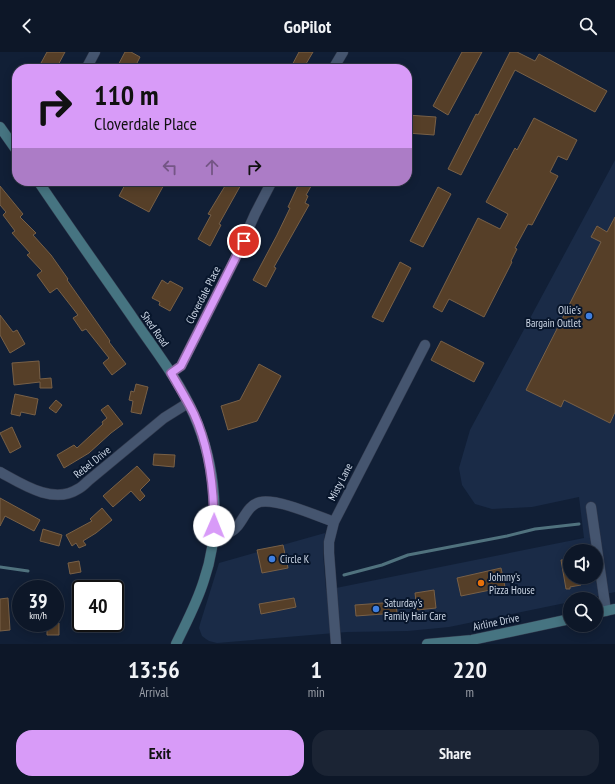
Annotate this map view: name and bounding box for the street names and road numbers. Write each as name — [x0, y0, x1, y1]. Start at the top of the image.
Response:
street label: Cloverdale Place — [182, 263, 224, 326]
street label: Shed Road — [138, 309, 172, 350]
street label: Rebel Drive — [71, 443, 114, 481]
street label: Misty Lane — [325, 460, 356, 503]
street label: Airline Drive — [471, 610, 521, 634]

